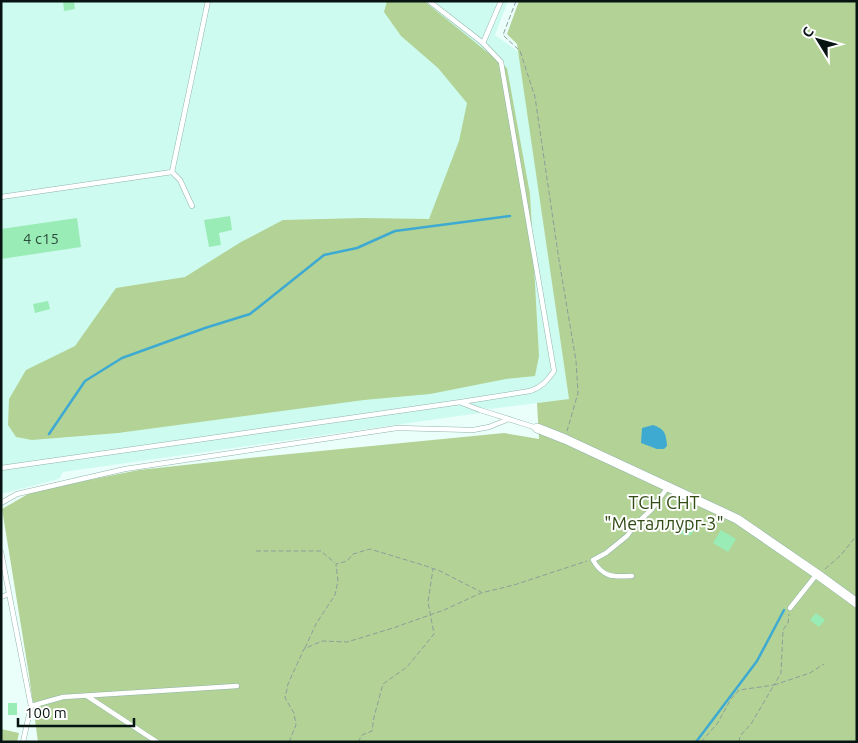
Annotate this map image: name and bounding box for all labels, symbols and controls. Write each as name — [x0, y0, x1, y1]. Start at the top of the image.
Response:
north arrow — [793, 15, 843, 65]
text: С — [799, 24, 817, 41]
house number: 4 с15 — [23, 230, 59, 247]
park label: ТСН СНТ "Металлург-3" — [604, 492, 724, 533]
scale bar — [18, 696, 134, 728]
text: 100 m — [25, 704, 67, 721]

